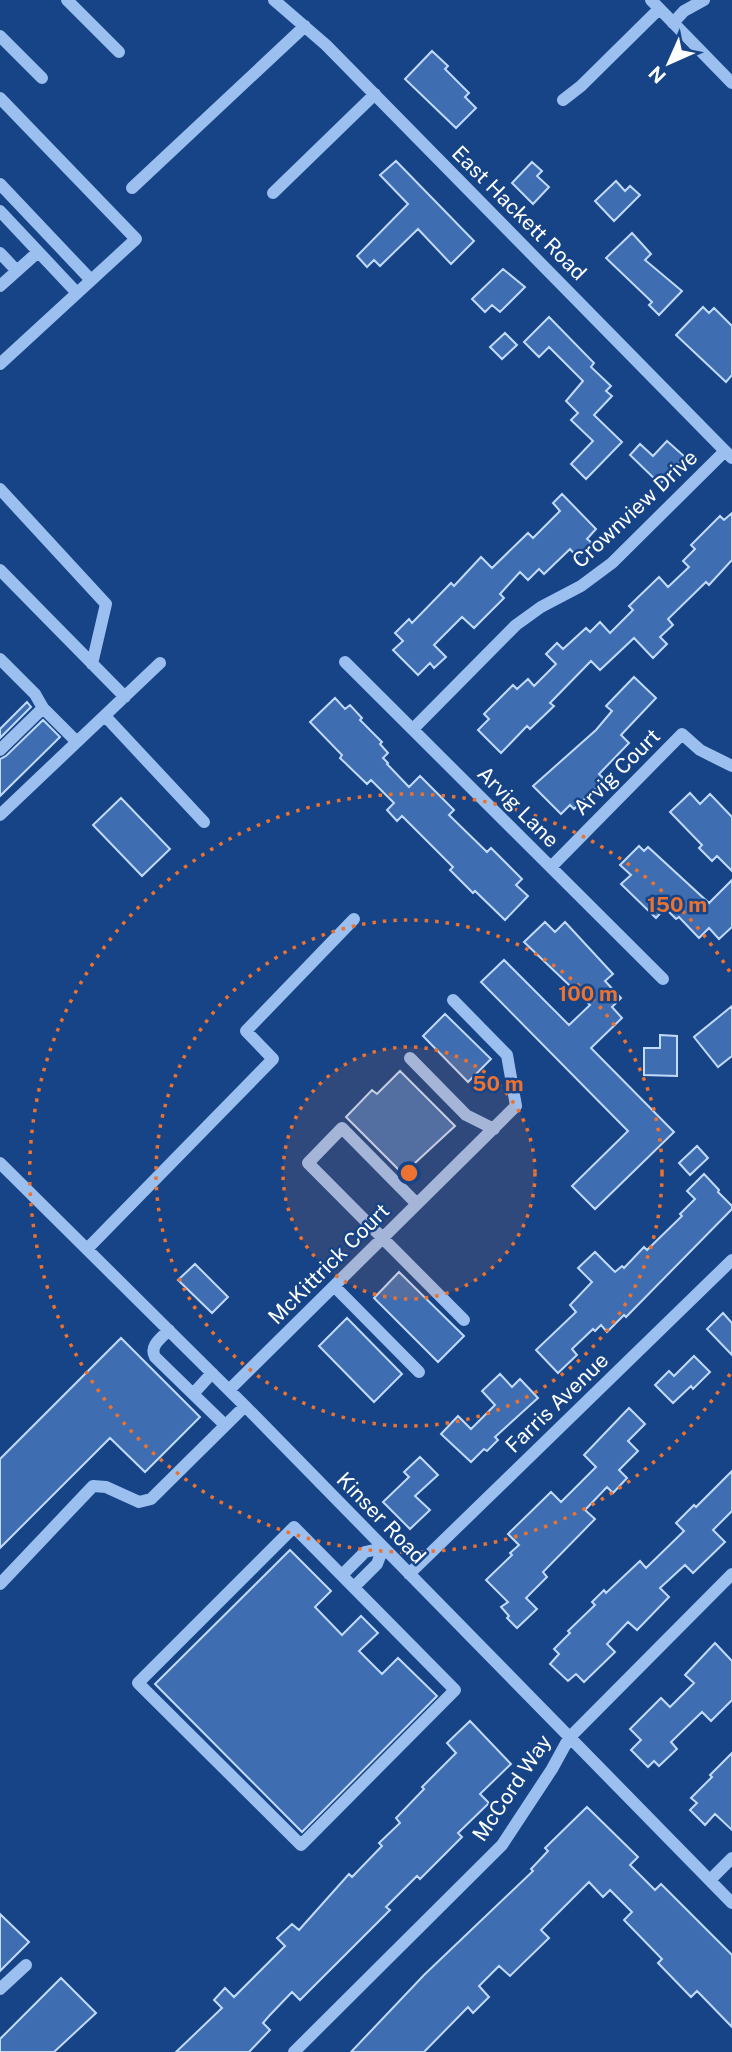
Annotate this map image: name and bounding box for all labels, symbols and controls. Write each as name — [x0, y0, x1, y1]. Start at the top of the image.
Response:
north arrow — [634, 28, 704, 98]
text: N — [644, 62, 670, 88]
street label: East Hackett Road — [447, 140, 592, 285]
street label: Crownview Drive — [567, 444, 702, 573]
street label: Arvig Court — [568, 723, 665, 820]
street label: Arvig Lane — [472, 761, 564, 853]
text: 150 m — [647, 892, 707, 917]
text: 100 m — [558, 981, 618, 1006]
text: 50 m — [472, 1071, 524, 1096]
centre of rings — [397, 1161, 421, 1185]
street label: McKittrick Court — [263, 1198, 394, 1329]
street label: Farris Avenue — [500, 1347, 613, 1458]
street label: Kinser Road — [332, 1467, 431, 1569]
street label: McCord Way — [467, 1730, 556, 1846]

